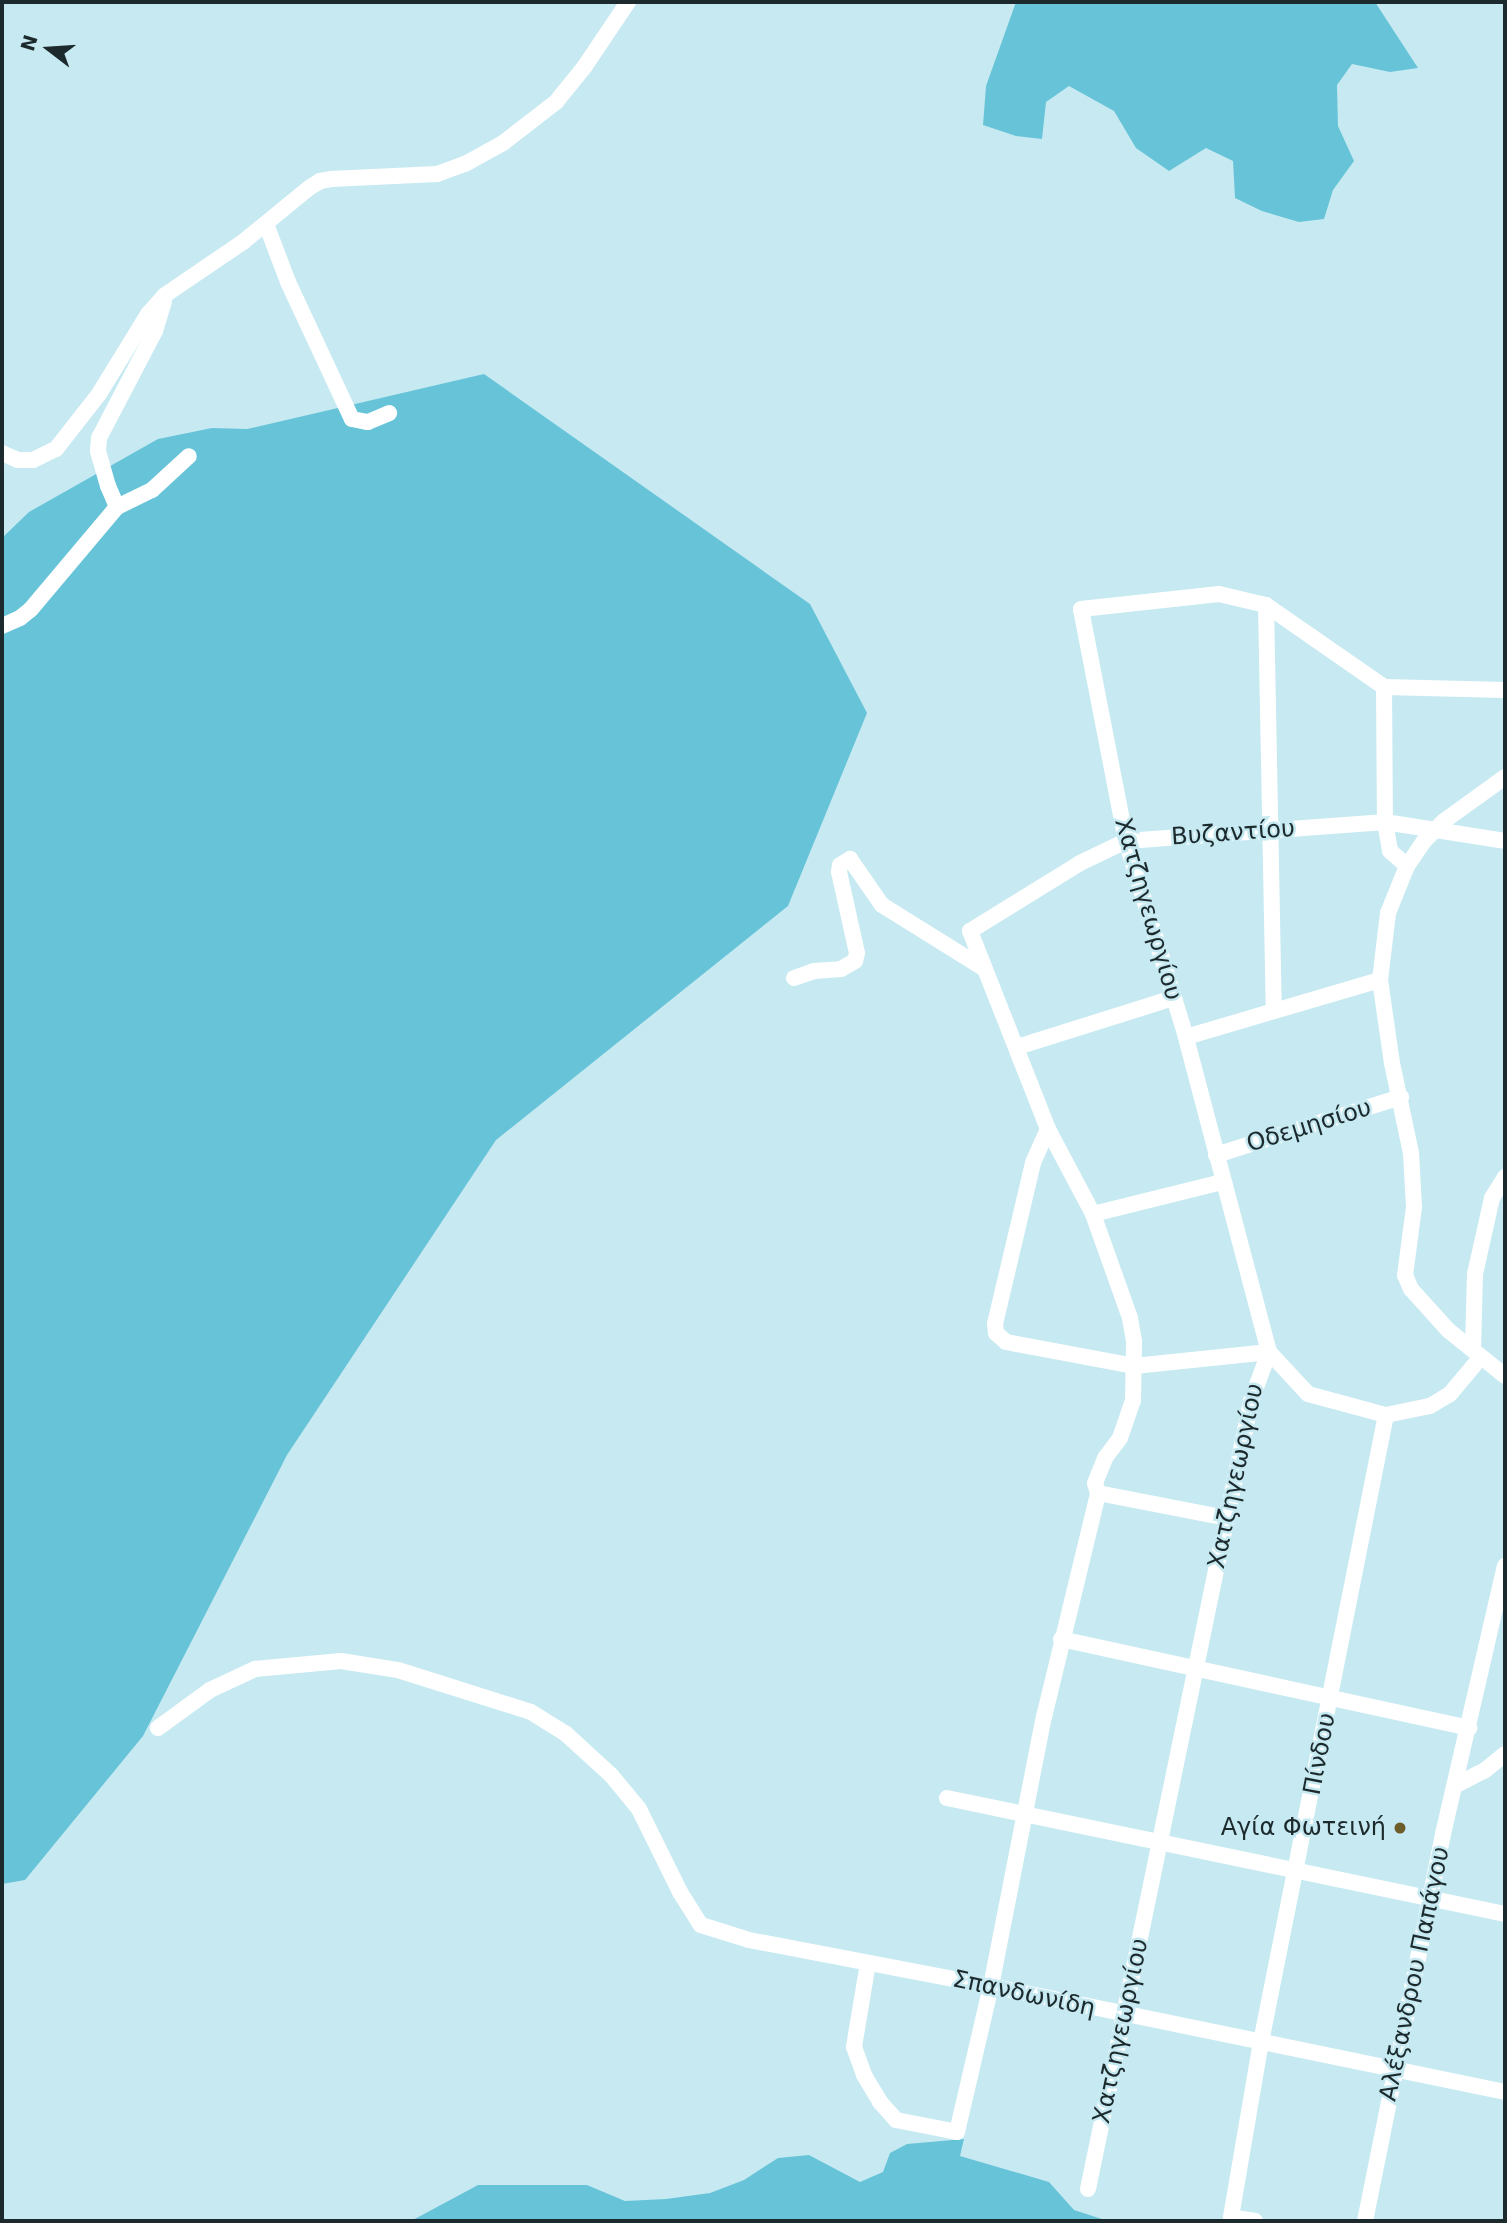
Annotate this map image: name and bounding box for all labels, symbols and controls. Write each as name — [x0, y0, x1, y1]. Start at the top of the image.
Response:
north arrow — [14, 14, 84, 84]
text: N — [16, 32, 42, 54]
street label: Χατζηγεωργίου — [1108, 814, 1188, 1004]
street label: Βυζαντίου — [1170, 814, 1296, 852]
street label: Οδεμησίου — [1243, 1093, 1375, 1159]
street label: Χατζηγεωργίου — [1202, 1381, 1270, 1571]
street label: Πίνδου — [1298, 1711, 1342, 1797]
place label: Αγία Φωτεινή — [1221, 1814, 1386, 1842]
marker: Αγία Φωτεινή — [1392, 1820, 1408, 1836]
street label: Αλέξανδρου Παπάγου — [1374, 1844, 1456, 2104]
street label: Χατζηγεωργίου — [1087, 1936, 1155, 2126]
street label: Σπανδωνίδη — [950, 1965, 1098, 2023]

